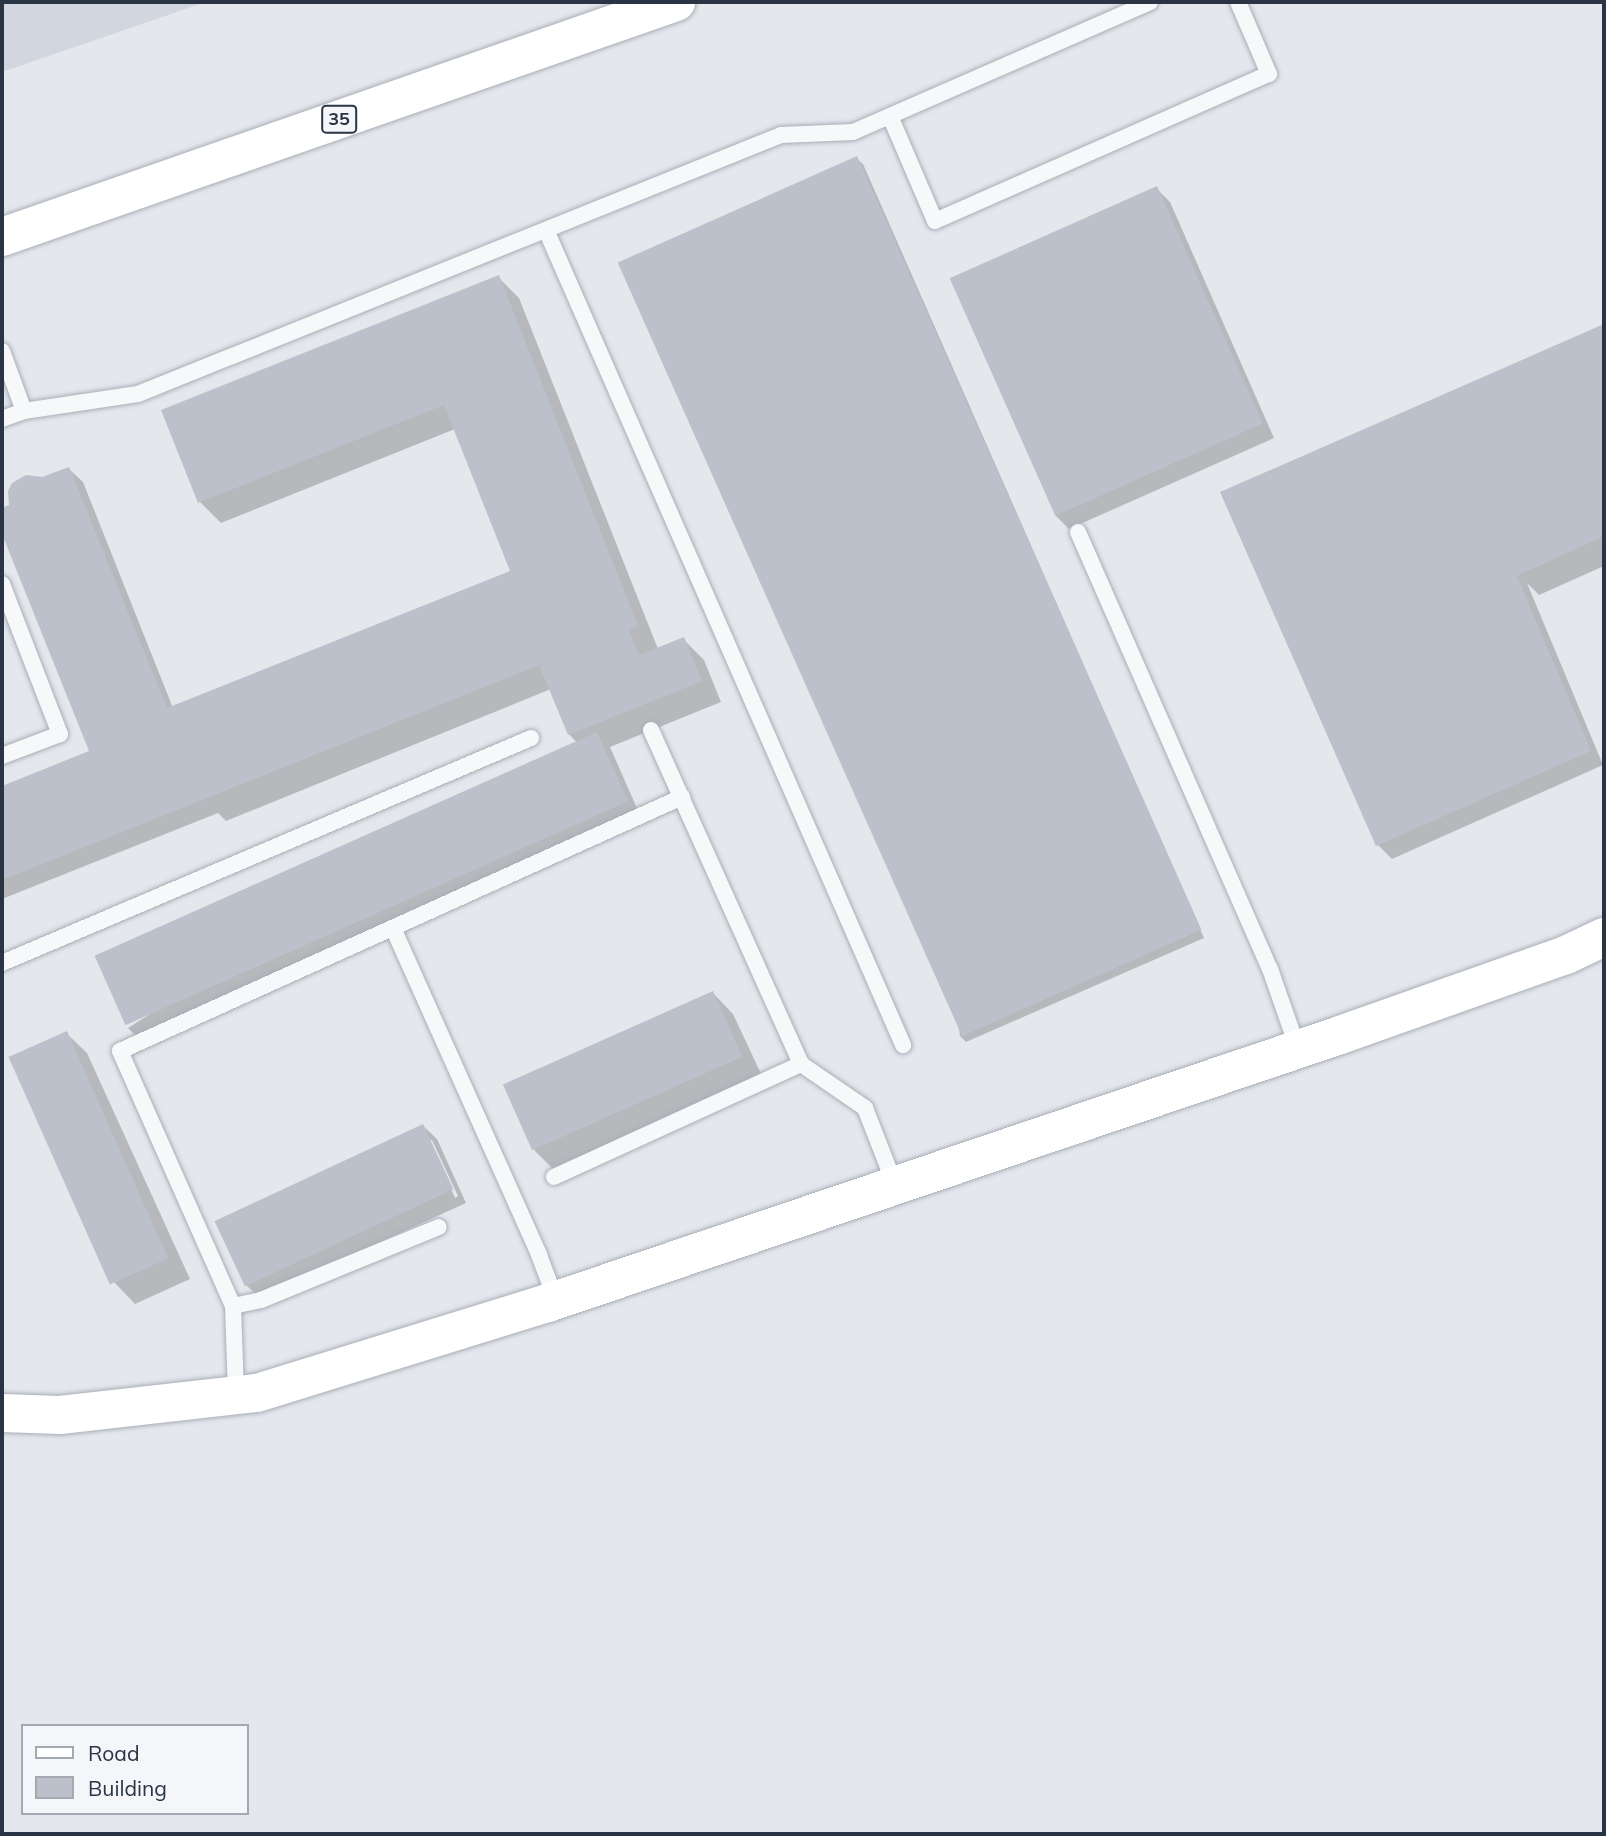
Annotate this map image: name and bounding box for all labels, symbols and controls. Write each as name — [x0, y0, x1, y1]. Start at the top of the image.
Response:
road number: 35 — [320, 104, 358, 134]
legend — [21, 1724, 248, 1815]
text: Road — [88, 1740, 139, 1766]
text: Building — [88, 1775, 167, 1801]

